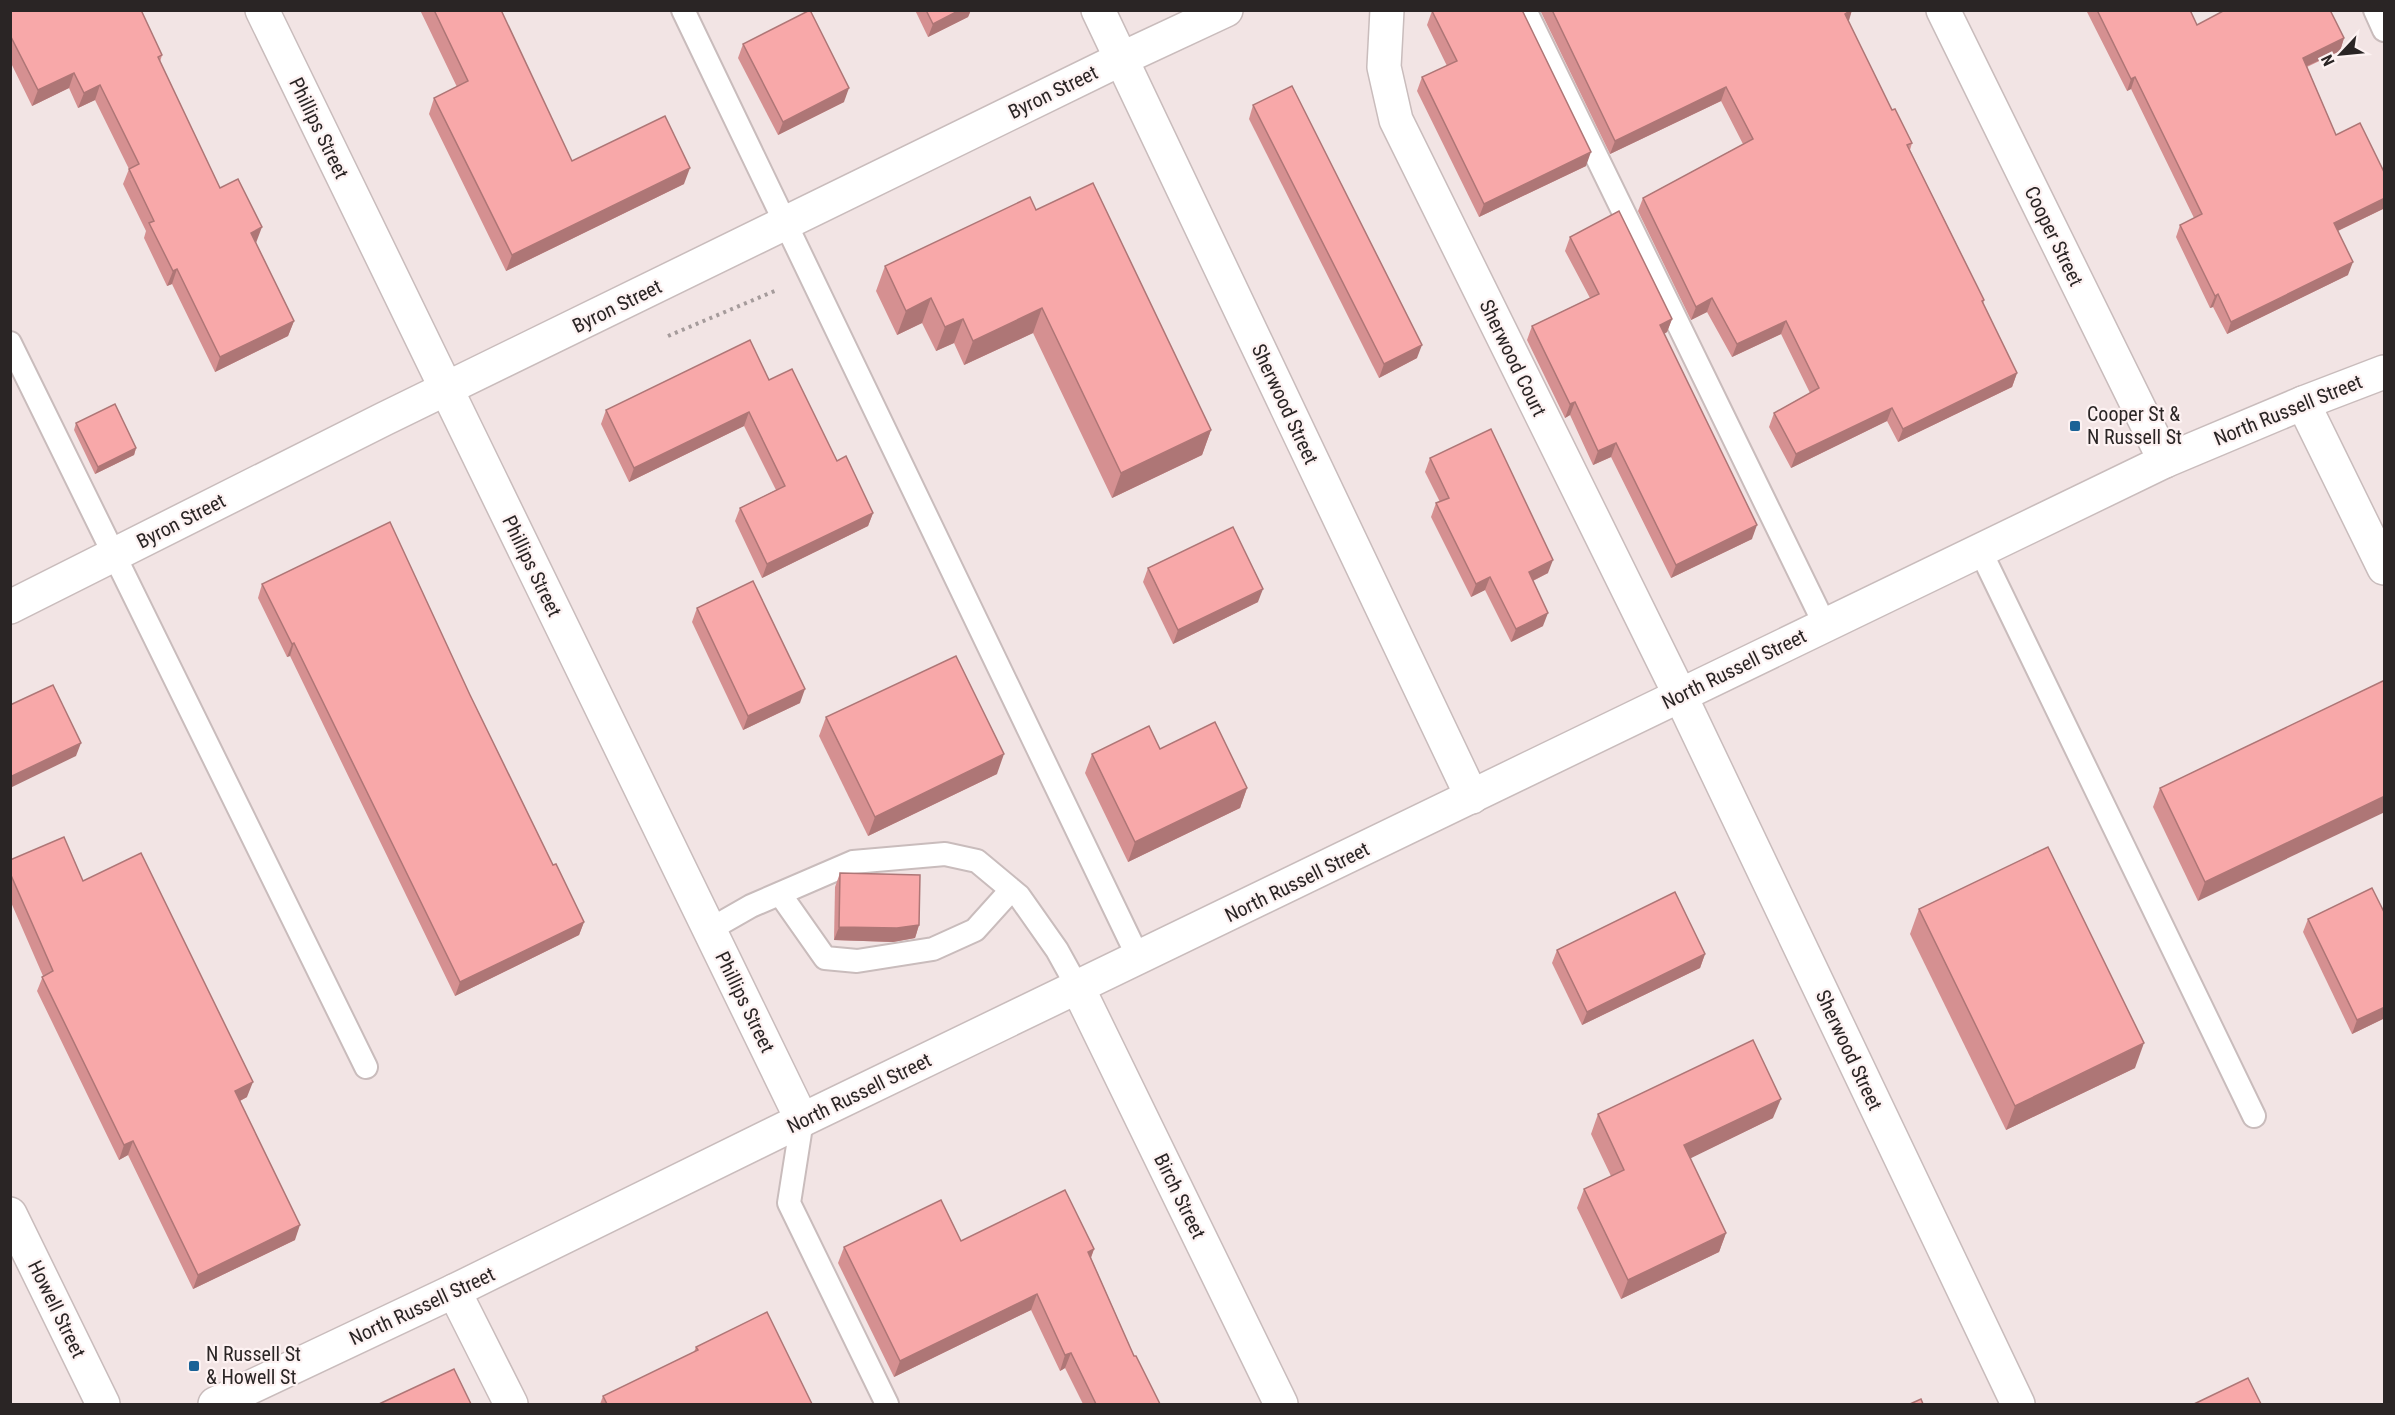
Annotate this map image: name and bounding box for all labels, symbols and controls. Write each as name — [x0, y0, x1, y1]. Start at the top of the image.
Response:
north arrow — [2311, 24, 2371, 84]
text: N — [2317, 52, 2339, 69]
street label: Byron Street — [1004, 60, 1102, 124]
street label: Phillips Street — [284, 74, 354, 183]
street label: Cooper Street — [2019, 182, 2089, 290]
street label: Byron Street — [568, 274, 666, 338]
street label: Sherwood Court — [1474, 296, 1552, 420]
street label: Sherwood Street — [1247, 340, 1323, 468]
street label: North Russell Street — [2210, 369, 2366, 451]
place label: Cooper St & N Russell St — [2087, 402, 2182, 449]
marker: Cooper St & N Russell St — [2068, 419, 2082, 433]
street label: Byron Street — [133, 488, 229, 554]
street label: Phillips Street — [497, 512, 567, 621]
street label: North Russell Street — [1658, 624, 1810, 714]
street label: North Russell Street — [1221, 837, 1373, 927]
street label: Phillips Street — [710, 948, 780, 1057]
street label: Sherwood Street — [1811, 986, 1887, 1114]
street label: North Russell Street — [783, 1048, 935, 1138]
street label: Birch Street — [1149, 1149, 1211, 1243]
street label: Howell Street — [23, 1256, 91, 1362]
street label: North Russell Street — [345, 1262, 499, 1350]
place label: N Russell St & Howell St — [206, 1342, 301, 1389]
marker: N Russell St & Howell St — [187, 1359, 201, 1373]

